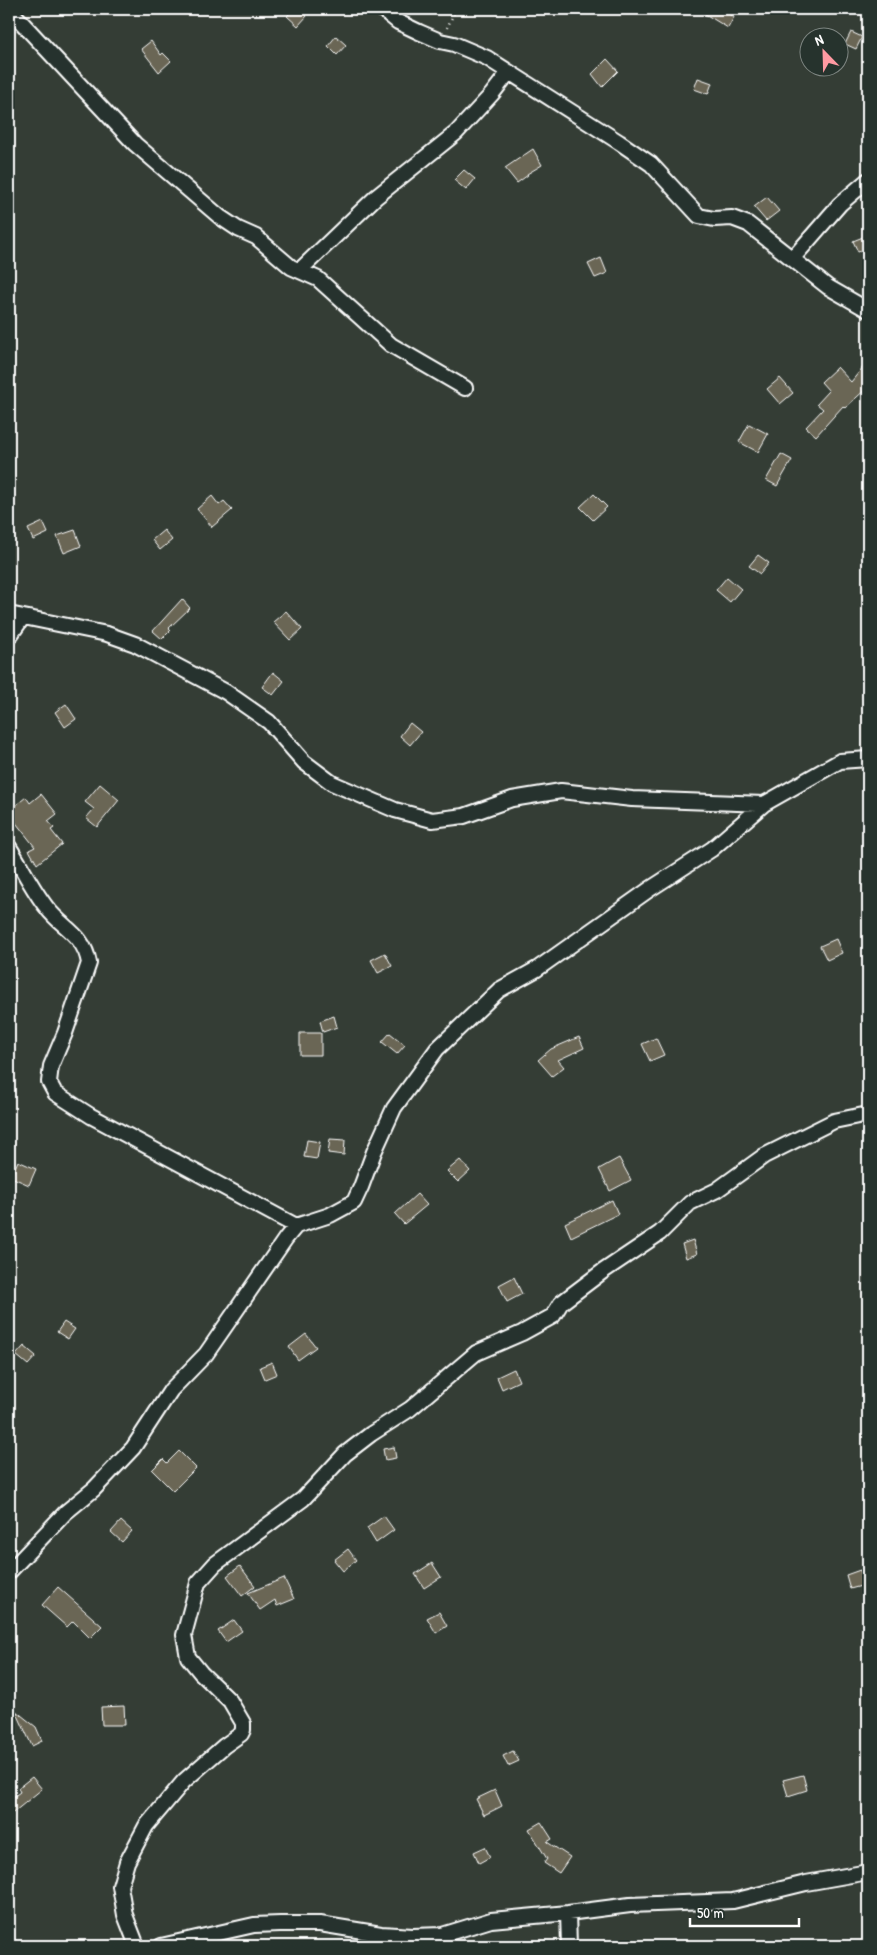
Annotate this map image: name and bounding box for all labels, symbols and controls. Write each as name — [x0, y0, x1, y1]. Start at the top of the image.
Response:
north arrow — [800, 28, 850, 78]
text: N — [812, 29, 826, 50]
scale bar — [690, 1895, 798, 1927]
text: 50 m — [697, 1902, 724, 1923]

